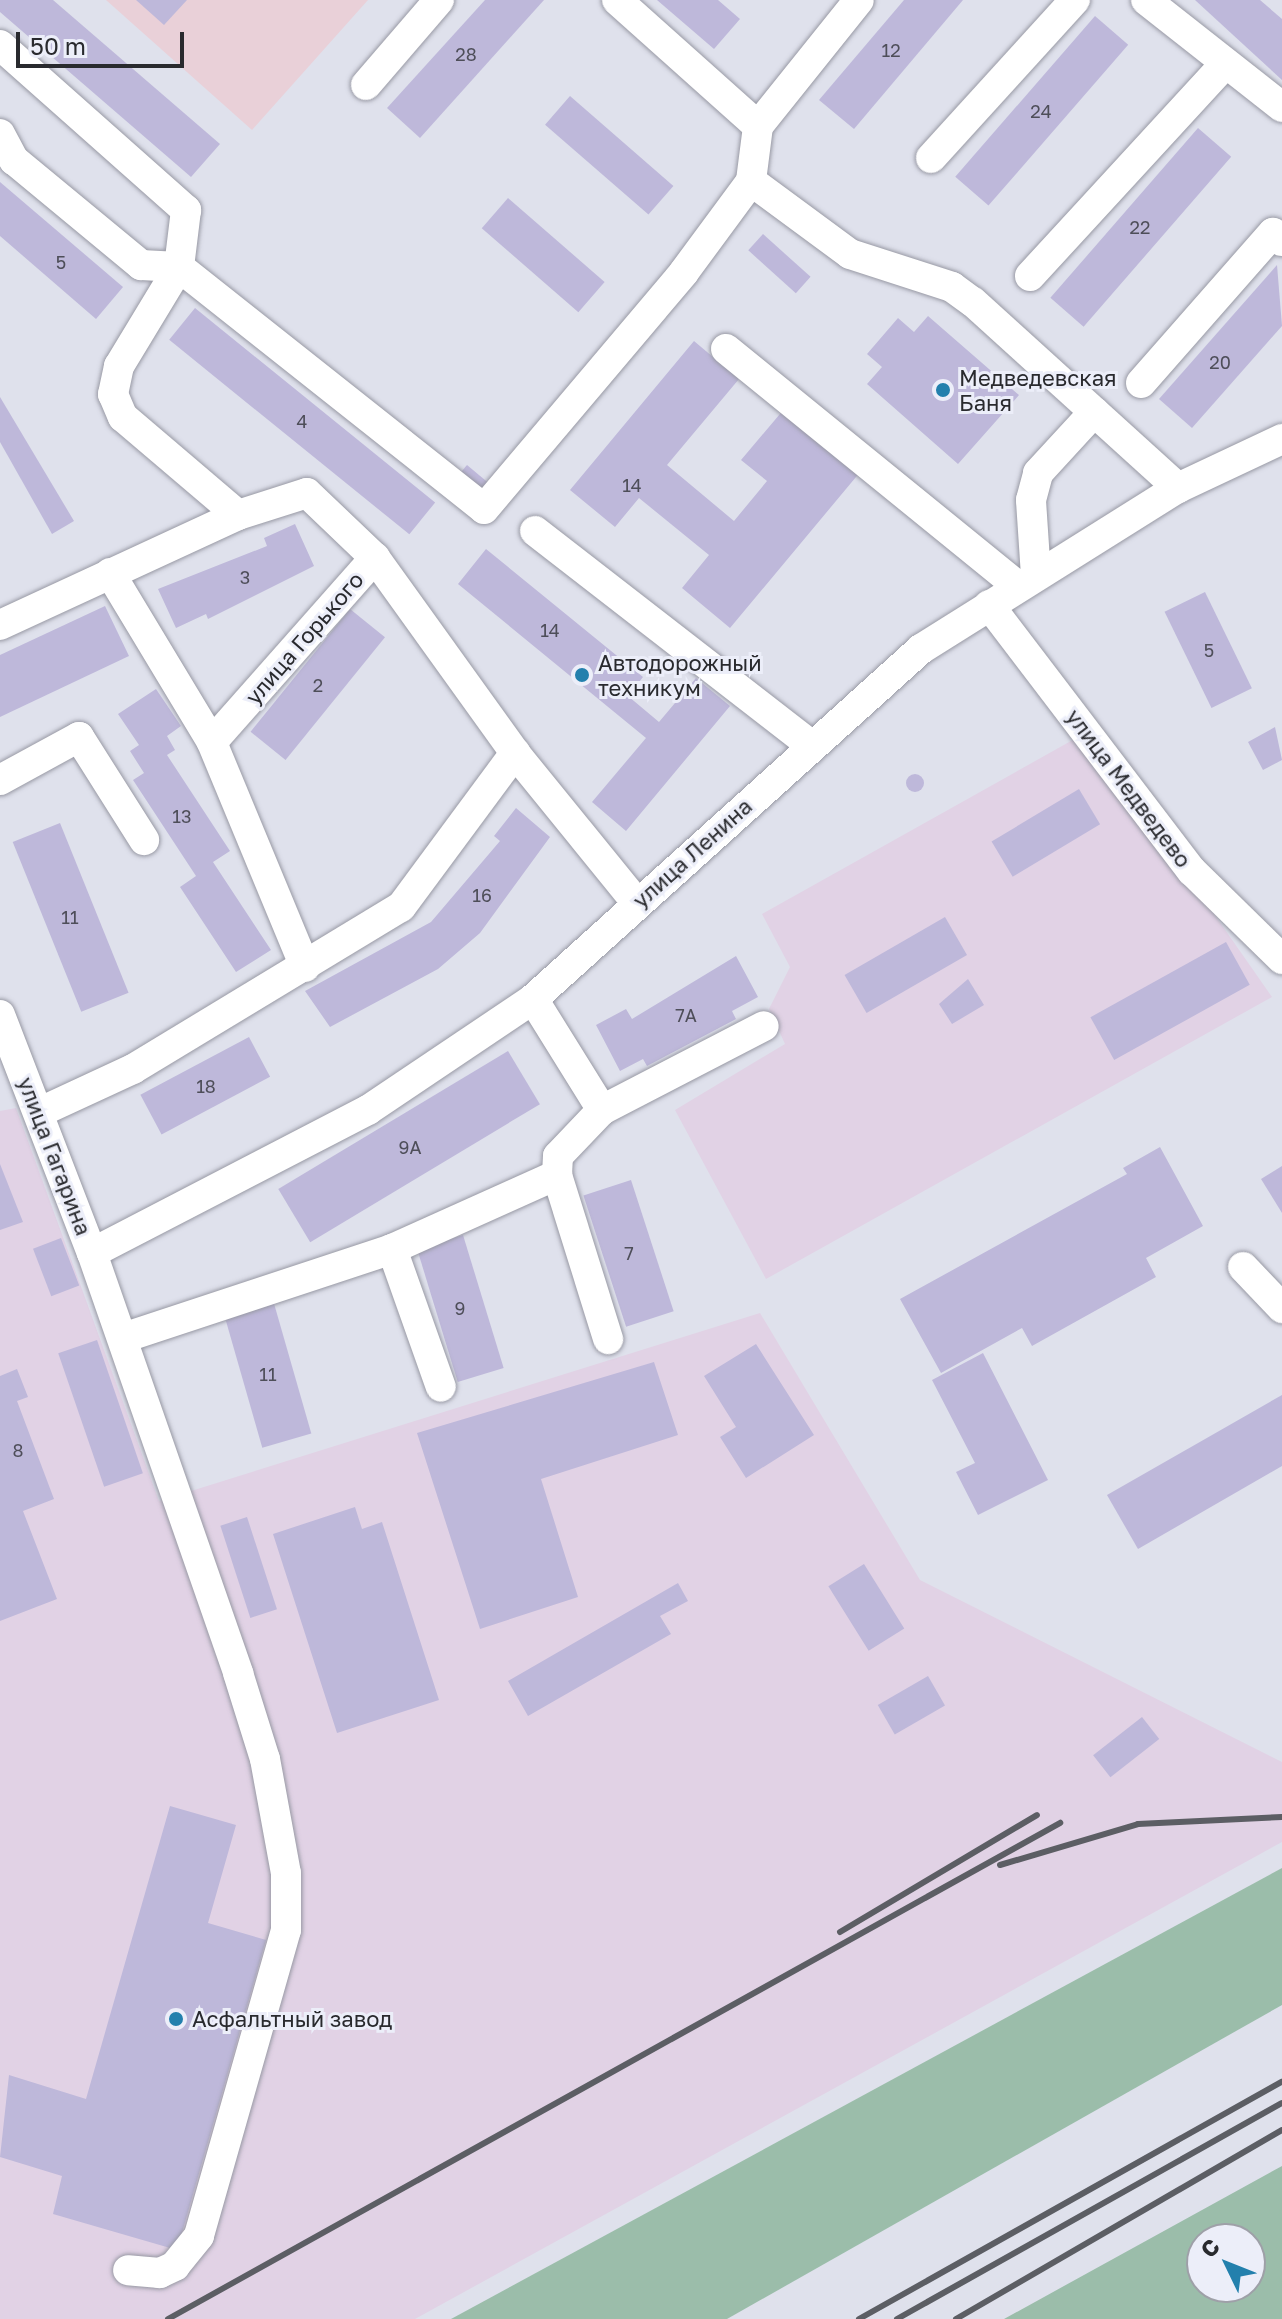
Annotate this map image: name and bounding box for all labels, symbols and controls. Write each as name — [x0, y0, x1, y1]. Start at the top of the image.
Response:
scale bar — [20, 16, 188, 66]
text: 50 m — [30, 31, 86, 60]
house number: 12 — [881, 39, 901, 61]
house number: 28 — [455, 43, 477, 65]
house number: 24 — [1030, 100, 1052, 122]
house number: 22 — [1130, 216, 1150, 238]
house number: 5 — [56, 251, 66, 273]
house number: 20 — [1209, 351, 1231, 373]
place label: Медведевская Баня — [959, 364, 1117, 416]
marker: Медведевская Баня — [934, 381, 952, 399]
house number: 4 — [297, 410, 307, 432]
house number: 14 — [622, 474, 642, 496]
street label: улица Горького — [239, 566, 369, 710]
house number: 3 — [240, 566, 250, 588]
house number: 14 — [540, 619, 560, 641]
house number: 5 — [1204, 639, 1214, 661]
place label: Автодорожный техникум — [598, 649, 762, 700]
marker: Автодорожный техникум — [573, 666, 591, 684]
house number: 2 — [313, 674, 323, 696]
street label: улица Медведево — [1061, 704, 1197, 872]
street label: улица Ленина — [627, 793, 757, 913]
house number: 13 — [172, 805, 192, 827]
house number: 16 — [472, 884, 492, 906]
house number: 11 — [61, 906, 79, 928]
house number: 7А — [675, 1004, 697, 1026]
street label: улица Гагарина — [13, 1073, 97, 1239]
house number: 18 — [196, 1075, 216, 1097]
house number: 9А — [399, 1136, 421, 1158]
house number: 7 — [624, 1242, 634, 1264]
house number: 9 — [455, 1297, 465, 1319]
house number: 11 — [259, 1363, 277, 1385]
house number: 8 — [13, 1439, 23, 1461]
place label: Асфальтный завод — [192, 2006, 392, 2032]
marker: Асфальтный завод — [167, 2010, 185, 2028]
north arrow — [1186, 2223, 1266, 2303]
text: С — [1194, 2233, 1225, 2263]

